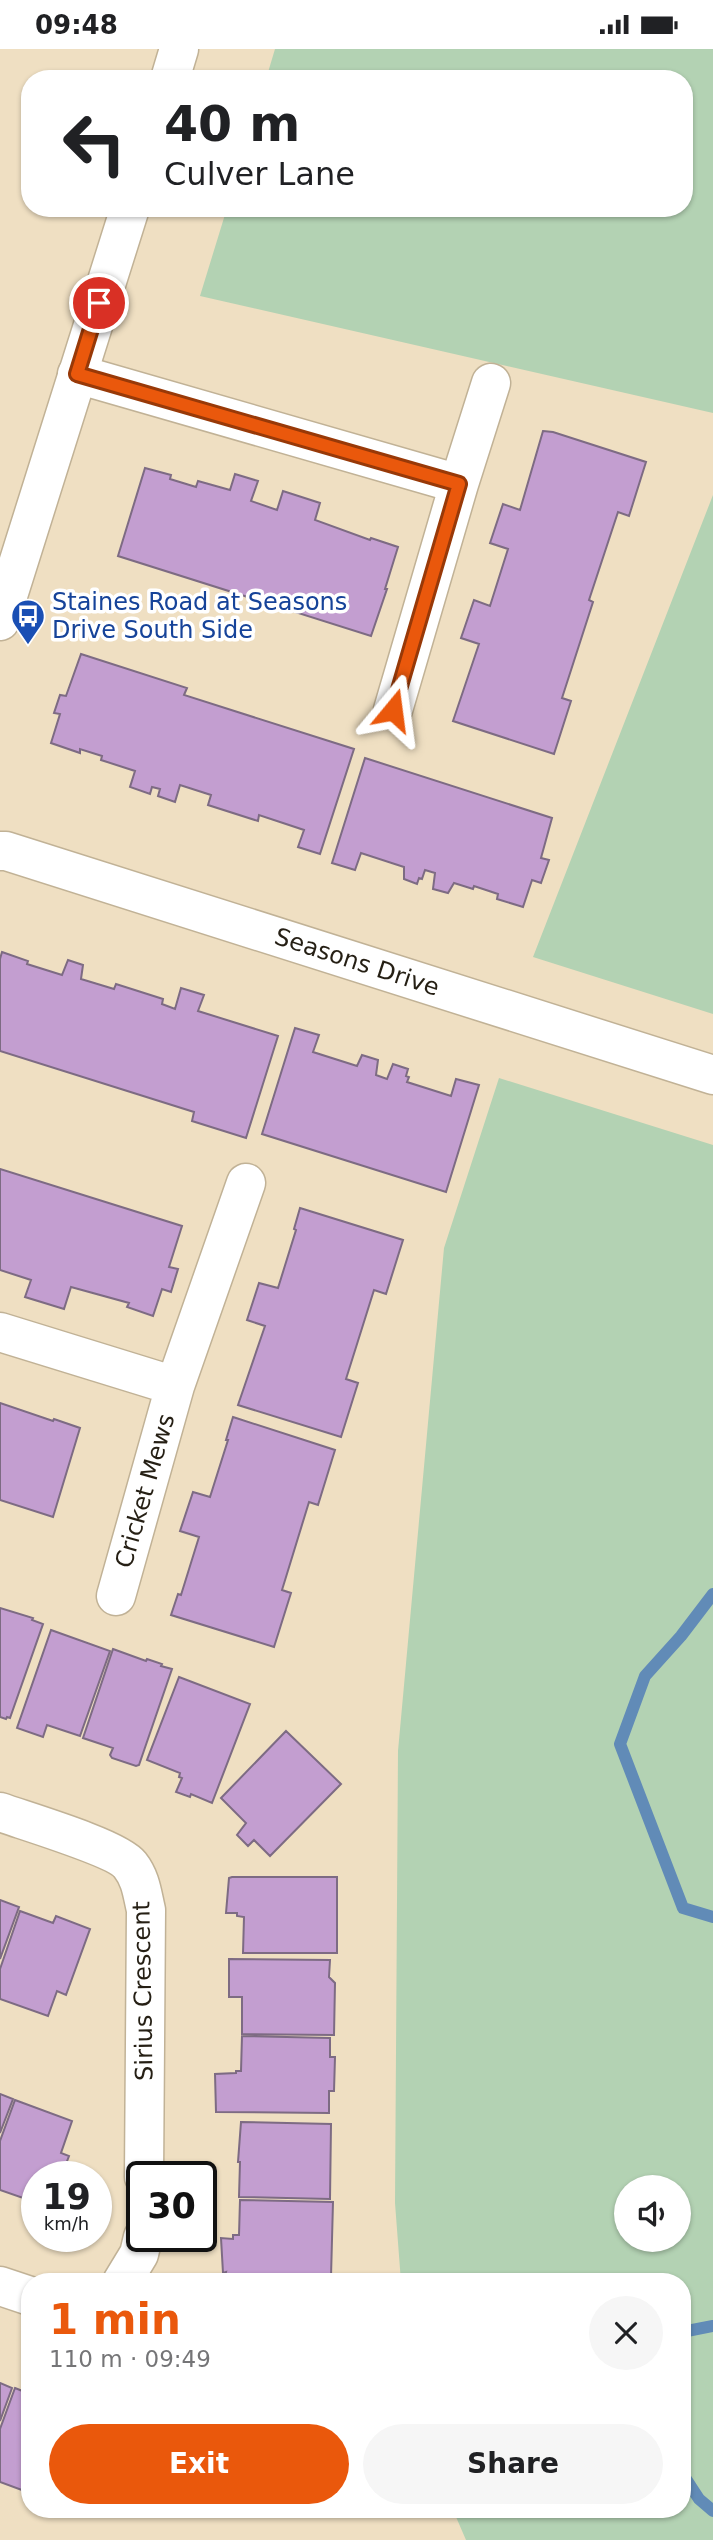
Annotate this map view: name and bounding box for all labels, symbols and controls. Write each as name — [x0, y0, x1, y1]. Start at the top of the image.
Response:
text: 09:48 — [35, 10, 118, 40]
text: 40 m — [164, 96, 300, 153]
icon: left — [49, 98, 140, 189]
text: Culver Lane — [164, 155, 355, 193]
pin — [69, 273, 129, 333]
icon: arrive — [80, 284, 118, 322]
place label: Staines Road at Seasons Drive South Side — [52, 588, 347, 644]
bus stop icon: Staines Road at Seasons Drive South Side — [9, 597, 47, 646]
position arrow — [356, 673, 430, 747]
street label: Seasons Drive — [271, 922, 443, 1002]
street label: Cricket Mews — [110, 1411, 180, 1571]
street label: Sirius Crescent — [127, 1901, 159, 2081]
speed limit sign: 30 — [126, 2161, 217, 2252]
map controls — [614, 2175, 691, 2252]
button: sound — [614, 2175, 691, 2252]
text: 19 — [42, 2177, 91, 2217]
text: km/h — [44, 2213, 89, 2234]
text: 1 min — [49, 2295, 181, 2344]
button: close — [589, 2296, 663, 2370]
text: 110 m · 09:49 — [49, 2346, 211, 2372]
button: Exit — [49, 2424, 349, 2504]
button: Share — [363, 2424, 663, 2504]

